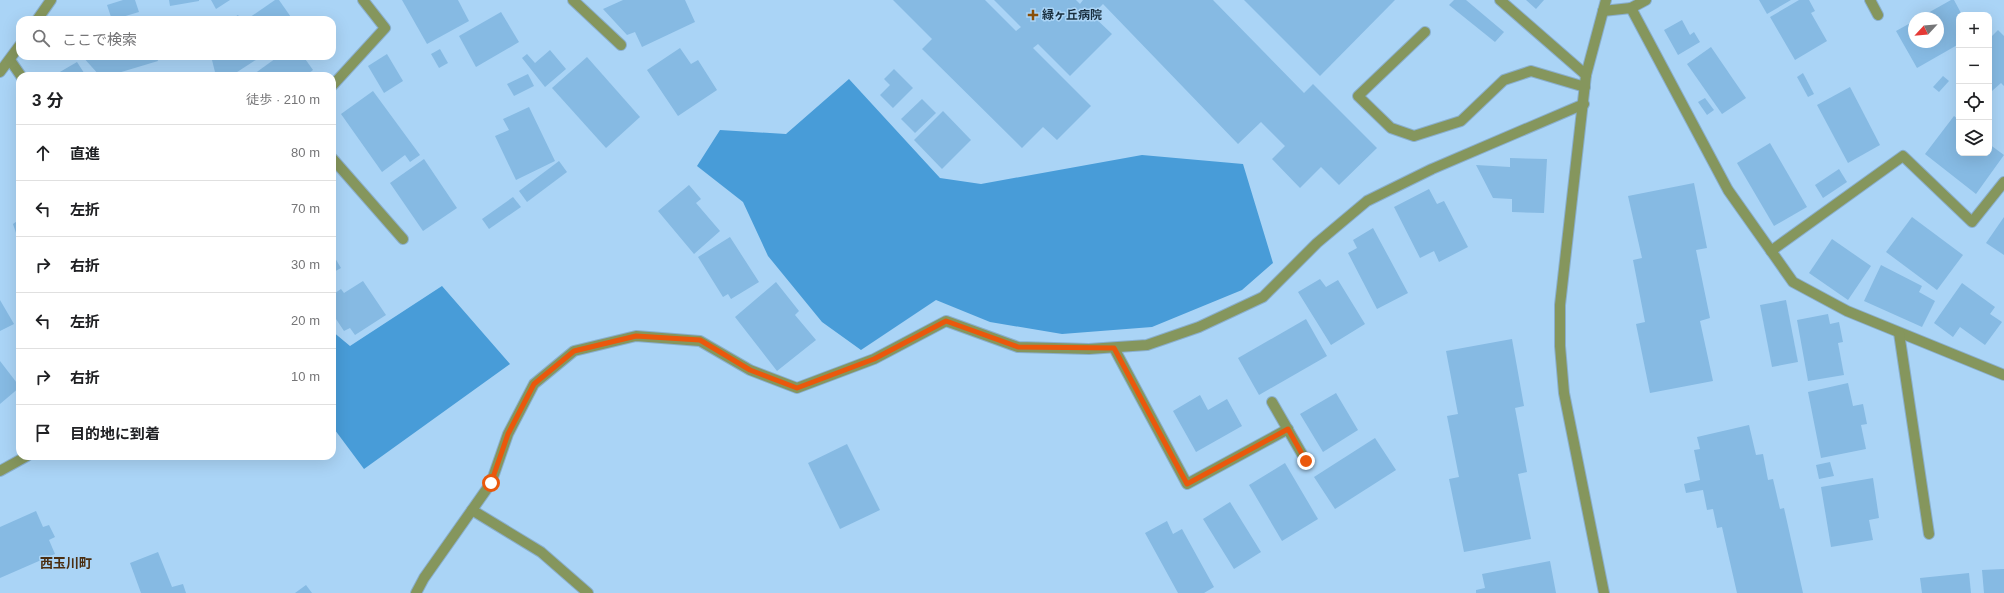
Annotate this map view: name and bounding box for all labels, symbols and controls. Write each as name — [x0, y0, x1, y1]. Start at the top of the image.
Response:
place label: 緑ヶ丘病院 — [1042, 8, 1102, 22]
marker: 緑ヶ丘病院 — [1027, 9, 1039, 21]
north arrow — [1908, 12, 1944, 48]
map controls — [1956, 12, 1992, 156]
button: + — [1956, 12, 1992, 48]
search box — [16, 16, 336, 60]
icon: search — [30, 27, 52, 49]
text: ここで検索 — [62, 31, 137, 48]
button: − — [1956, 48, 1992, 84]
button: locate — [1956, 84, 1992, 120]
text: 3 分 — [32, 91, 63, 110]
text: 徒歩 · 210 m — [246, 92, 320, 107]
button: layers — [1956, 120, 1992, 156]
icon: ahead — [32, 142, 54, 164]
text: 直進 — [70, 145, 100, 162]
text: 80 m — [291, 145, 320, 160]
icon: left — [32, 198, 54, 220]
text: 左折 — [70, 201, 100, 218]
text: 70 m — [291, 201, 320, 216]
icon: right — [32, 254, 54, 276]
text: 右折 — [70, 257, 100, 274]
text: 30 m — [291, 257, 320, 272]
icon: left — [32, 310, 54, 332]
text: 左折 — [70, 313, 100, 330]
text: 20 m — [291, 313, 320, 328]
icon: right — [32, 366, 54, 388]
text: 右折 — [70, 369, 100, 386]
text: 10 m — [291, 369, 320, 384]
icon: arrive — [32, 422, 54, 444]
text: 目的地に到着 — [70, 425, 160, 442]
route end — [1297, 452, 1315, 470]
route start — [482, 474, 500, 492]
district label: 西玉川町 — [40, 556, 92, 571]

